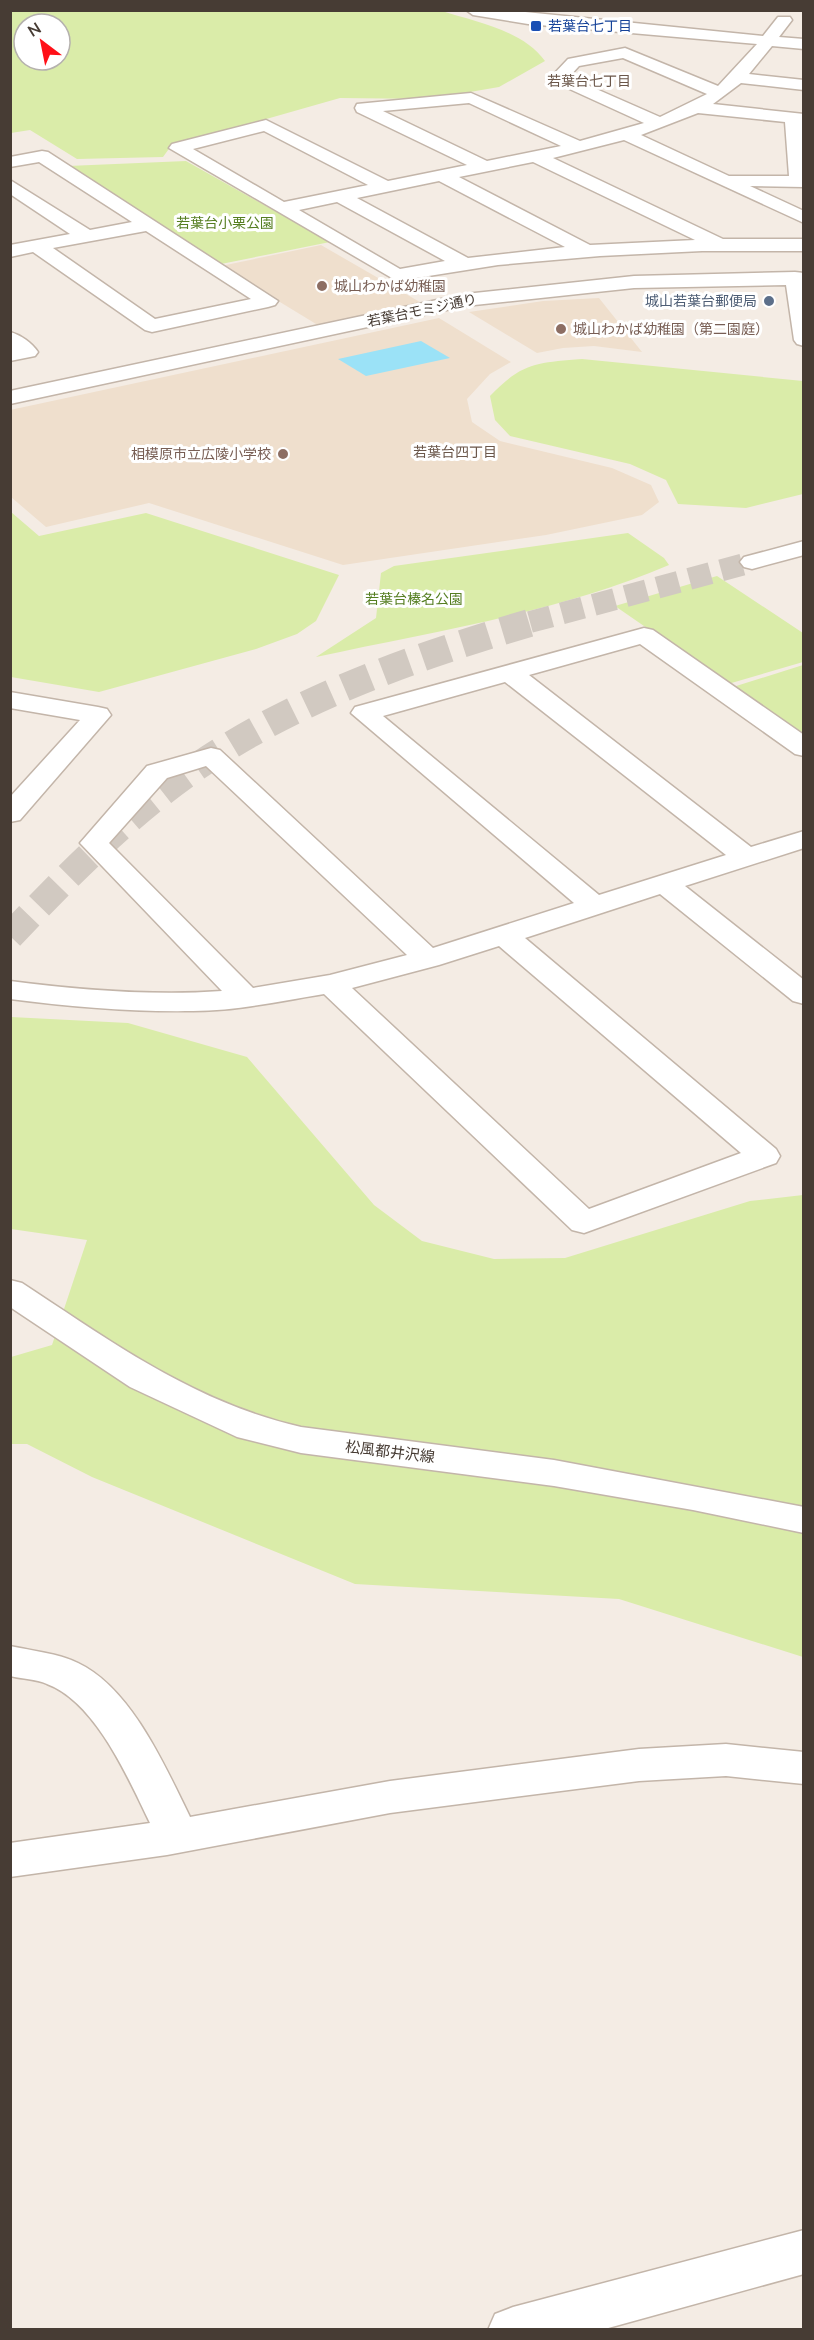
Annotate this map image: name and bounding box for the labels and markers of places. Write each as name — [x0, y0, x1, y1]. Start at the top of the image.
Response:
place label: 若葉台七丁目 — [548, 17, 632, 36]
marker: 若葉台七丁目 — [529, 19, 543, 33]
place label: 城山わかば幼稚園 — [334, 277, 446, 296]
marker: 城山わかば幼稚園 — [315, 279, 329, 293]
place label: 城山若葉台郵便局 — [645, 292, 757, 311]
marker: 城山若葉台郵便局 — [762, 294, 776, 308]
place label: 城山わかば幼稚園（第二園庭） — [573, 320, 769, 339]
marker: 城山わかば幼稚園（第二園庭） — [554, 322, 568, 336]
place label: 相模原市立広陵小学校 — [131, 445, 271, 464]
marker: 相模原市立広陵小学校 — [276, 447, 290, 461]

